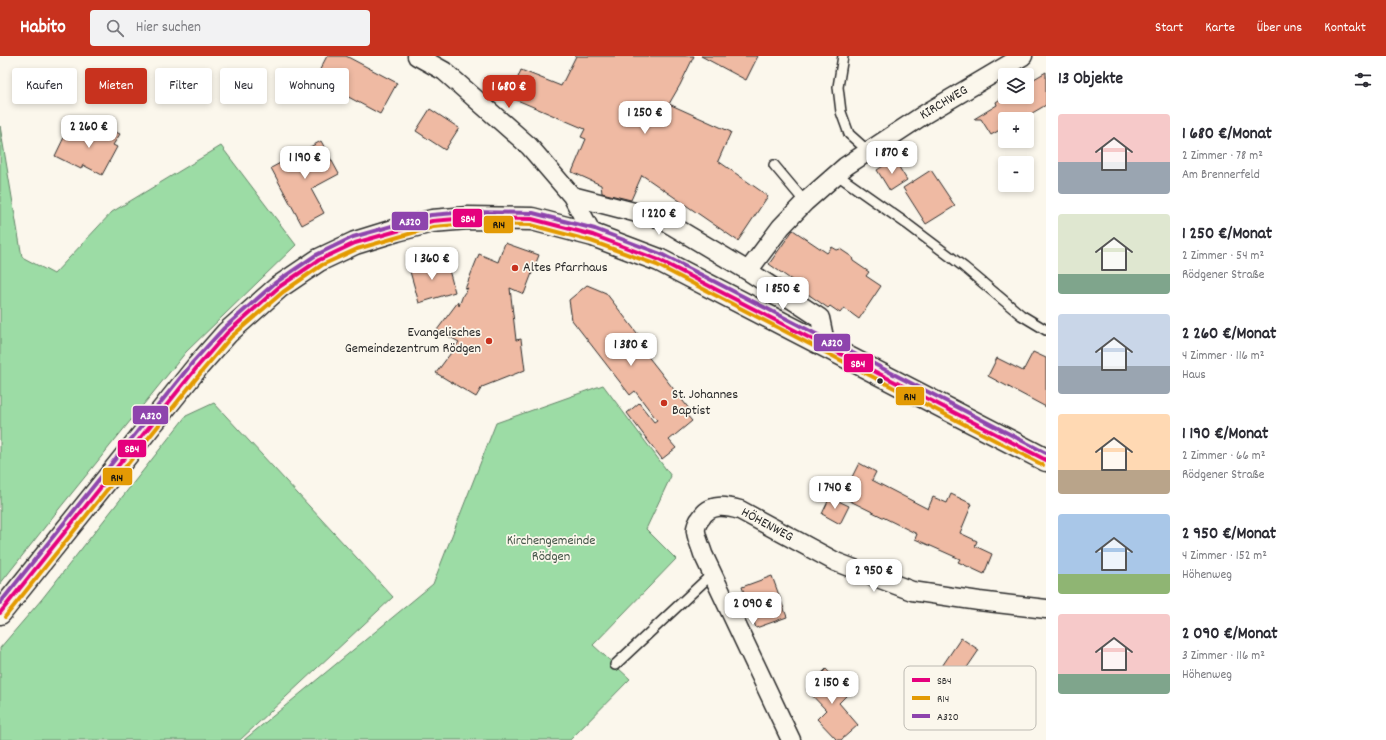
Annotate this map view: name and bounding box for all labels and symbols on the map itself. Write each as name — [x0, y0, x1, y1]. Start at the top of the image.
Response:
pin: 1 680 € — [472, 75, 546, 109]
street label: KIRCHWEG — [916, 81, 972, 125]
pin: 1 250 € — [608, 101, 682, 135]
pin: 2 260 € — [52, 115, 126, 149]
pin: 1 870 € — [855, 141, 929, 175]
pin: 1 190 € — [268, 146, 342, 180]
pin: 1 220 € — [622, 202, 696, 236]
line badge: SB4 — [452, 208, 483, 228]
line badge: A320 — [391, 211, 429, 231]
text: SB4 — [461, 212, 475, 228]
text: A320 — [399, 215, 421, 231]
line badge: R14 — [483, 215, 514, 234]
text: R14 — [493, 218, 505, 234]
pin: 1 360 € — [395, 247, 469, 281]
place label: Altes Pfarrhaus — [523, 258, 608, 278]
marker: Altes Pfarrhaus — [510, 263, 520, 273]
pin: 1 850 € — [746, 277, 820, 311]
place label: Evangelisches Gemeindezentrum Rödgen — [345, 323, 481, 359]
pin: 1 380 € — [594, 333, 668, 367]
line badge: A320 — [813, 333, 851, 352]
marker: Evangelisches Gemeindezentrum Rödgen — [484, 336, 494, 346]
text: A320 — [821, 336, 843, 352]
line badge: SB4 — [843, 353, 874, 373]
text: SB4 — [851, 357, 865, 373]
unlabelled marker — [875, 376, 885, 386]
place label: St. Johannes Baptist — [672, 385, 738, 421]
line badge: R14 — [895, 386, 925, 406]
text: R14 — [904, 390, 916, 406]
marker: St. Johannes Baptist — [659, 398, 669, 408]
line badge: A320 — [132, 405, 169, 425]
text: A320 — [140, 409, 162, 425]
line badge: SB4 — [117, 439, 147, 458]
text: SB4 — [125, 442, 139, 458]
line badge: R14 — [102, 467, 133, 486]
text: R14 — [111, 471, 123, 487]
pin: 1 740 € — [798, 476, 872, 510]
street label: HÖHENWEG — [737, 503, 797, 547]
park label: Kirchengemeinde Rödgen — [507, 531, 595, 567]
pin: 2 950 € — [837, 559, 911, 593]
pin: 2 090 € — [716, 592, 790, 626]
legend — [904, 666, 1036, 730]
pin: 2 150 € — [795, 671, 869, 705]
text: SB4 — [937, 674, 952, 690]
text: R14 — [937, 692, 949, 708]
text: A320 — [937, 710, 959, 726]

